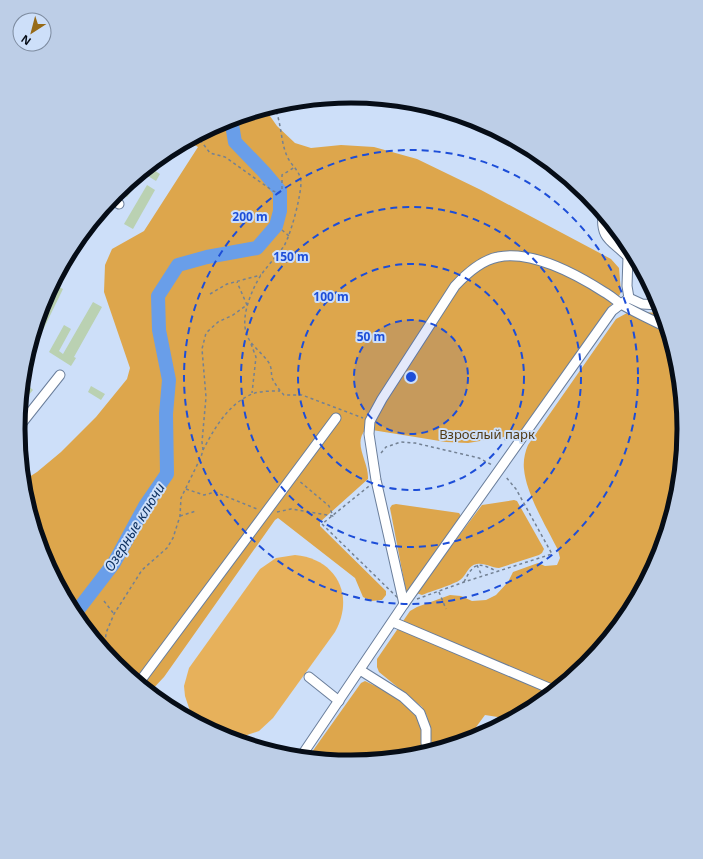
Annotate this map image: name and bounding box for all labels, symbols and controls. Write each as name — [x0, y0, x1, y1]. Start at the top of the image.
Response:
north arrow — [12, 12, 52, 52]
text: N — [18, 32, 34, 49]
text: 200 m — [232, 208, 268, 225]
text: 150 m — [273, 248, 309, 265]
text: 100 m — [313, 288, 349, 305]
text: 50 m — [357, 328, 385, 345]
centre of rings — [404, 370, 418, 384]
park label: Взрослый парк — [439, 425, 535, 443]
water label: Озерные ключи — [99, 479, 169, 575]

